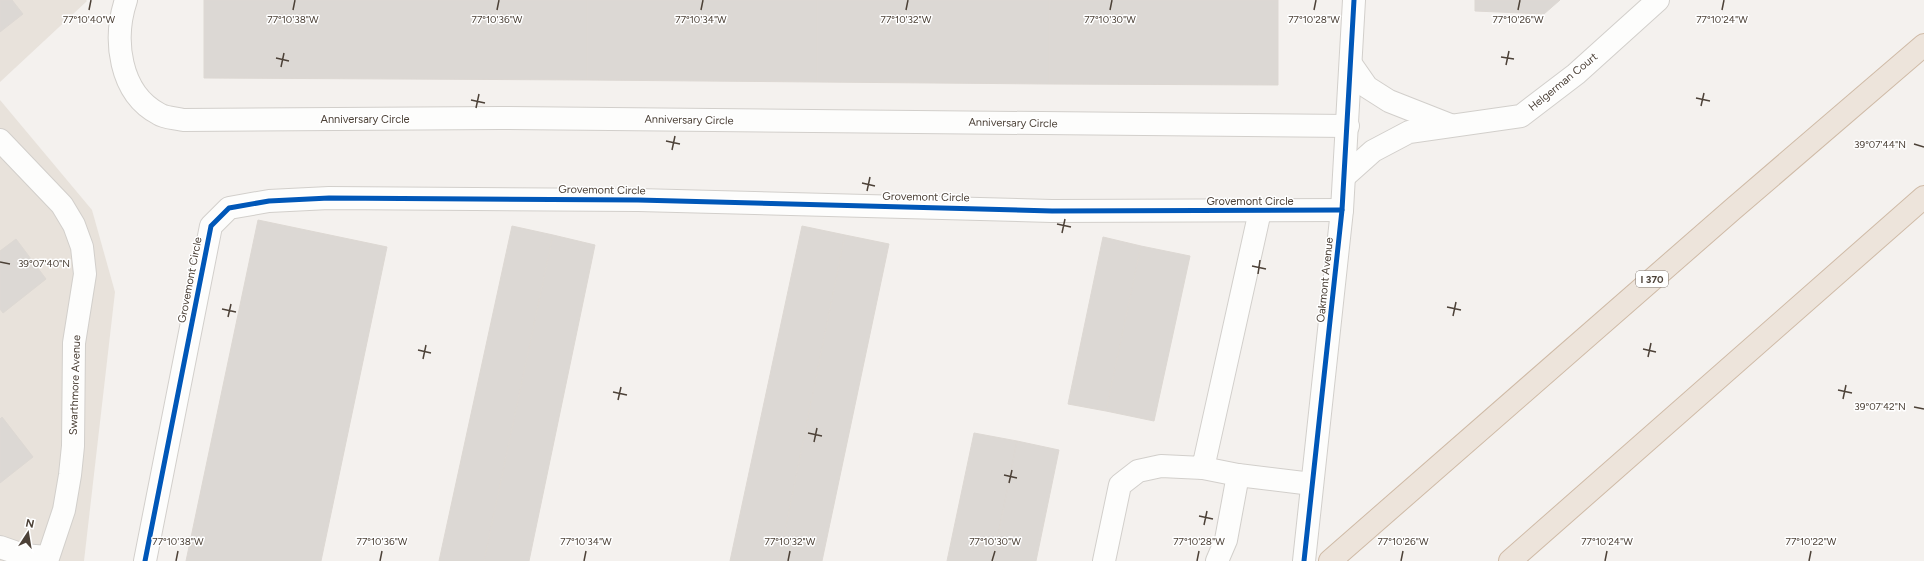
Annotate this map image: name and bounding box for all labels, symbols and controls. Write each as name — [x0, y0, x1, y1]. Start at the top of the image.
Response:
text: 77°10'40"W — [63, 13, 116, 26]
text: 77°10'38"W — [267, 13, 319, 26]
text: 77°10'36"W — [472, 13, 523, 26]
text: 77°10'34"W — [675, 13, 727, 26]
text: 77°10'32"W — [881, 13, 932, 26]
text: 77°10'30"W — [1084, 13, 1136, 26]
text: 77°10'28"W — [1288, 13, 1340, 26]
text: 77°10'26"W — [1492, 13, 1544, 26]
text: 77°10'24"W — [1696, 13, 1748, 26]
street label: Helgerman Court — [1526, 50, 1600, 114]
street label: Anniversary Circle — [320, 113, 410, 126]
street label: Anniversary Circle — [644, 113, 734, 127]
street label: Anniversary Circle — [968, 116, 1058, 130]
text: 39°07'44"N — [1854, 138, 1906, 151]
street label: Grovemont Circle — [558, 183, 646, 197]
street label: Grovemont Circle — [882, 190, 970, 204]
street label: Grovemont Circle — [1206, 195, 1294, 208]
street label: Grovemont Circle — [175, 236, 205, 324]
street label: Oakmont Avenue — [1314, 237, 1336, 323]
text: 39°07'40"N — [18, 257, 70, 270]
road number: I 370 — [1636, 271, 1668, 287]
street label: Swarthmore Avenue — [67, 335, 83, 435]
text: 39°07'42"N — [1854, 400, 1906, 413]
north arrow — [8, 513, 48, 553]
text: N — [24, 516, 35, 531]
text: 77°10'38"W — [152, 535, 204, 548]
text: 77°10'36"W — [357, 535, 408, 548]
text: 77°10'34"W — [560, 535, 612, 548]
text: 77°10'32"W — [765, 535, 816, 548]
text: 77°10'30"W — [969, 535, 1021, 548]
text: 77°10'28"W — [1173, 535, 1225, 548]
text: 77°10'26"W — [1377, 535, 1429, 548]
text: 77°10'24"W — [1581, 535, 1633, 548]
text: 77°10'22"W — [1786, 535, 1837, 548]

